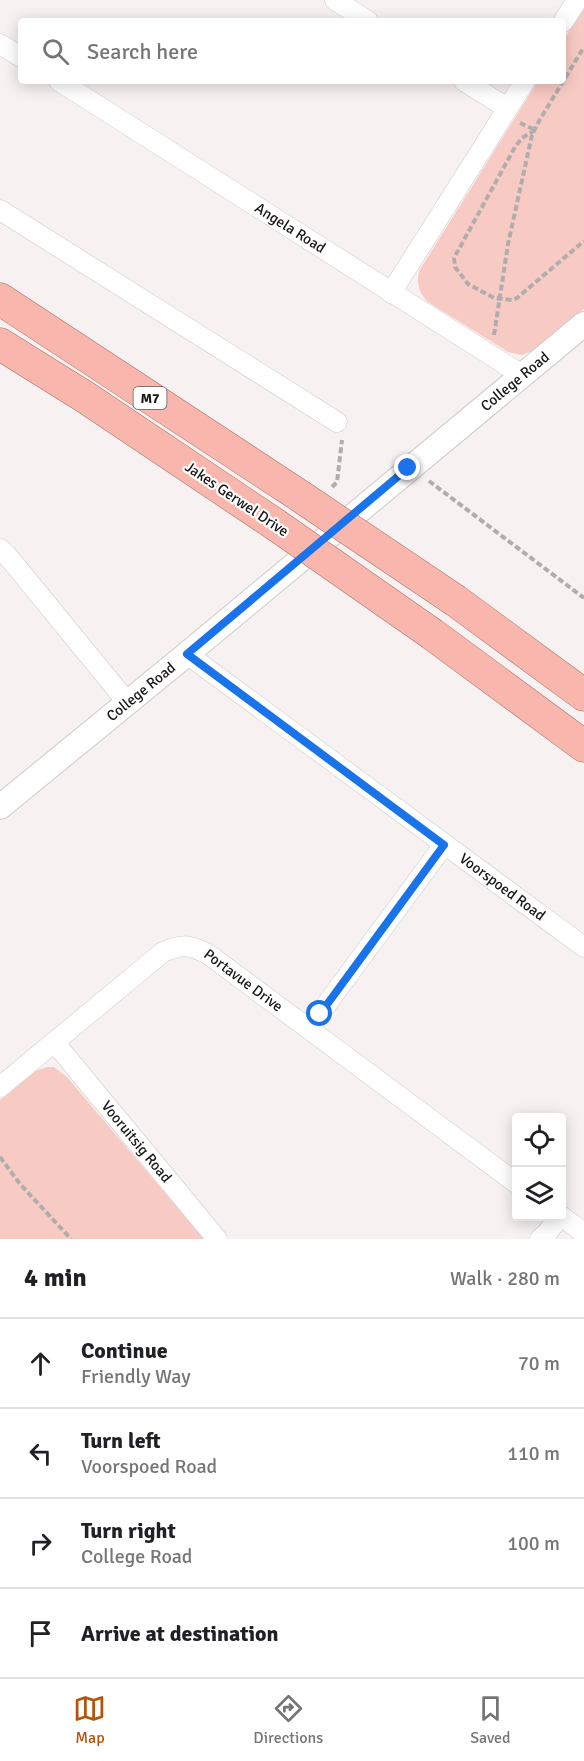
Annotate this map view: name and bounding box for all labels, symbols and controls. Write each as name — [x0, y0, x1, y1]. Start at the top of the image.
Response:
search box — [18, 18, 566, 84]
icon: search — [39, 35, 72, 68]
text: Search here — [87, 38, 198, 65]
street label: Angela Road — [252, 199, 329, 257]
street label: College Road — [477, 348, 553, 415]
road number: M7 — [134, 387, 166, 409]
route end — [394, 454, 420, 480]
street label: Jakes Gerwel Drive — [182, 458, 292, 540]
street label: College Road — [103, 658, 179, 725]
street label: Voorspoed Road — [456, 849, 549, 924]
street label: Portavue Drive — [200, 945, 286, 1015]
route start — [306, 1000, 332, 1026]
street label: Vooruitsig Road — [98, 1097, 176, 1186]
map controls — [512, 1113, 566, 1221]
button: locate — [512, 1113, 566, 1167]
button: layers — [512, 1167, 566, 1221]
text: 4 min — [24, 1262, 87, 1294]
text: Walk · 280 m — [450, 1266, 560, 1291]
text: Continue — [81, 1337, 168, 1364]
icon: ahead — [24, 1347, 57, 1380]
text: 70 m — [518, 1351, 560, 1376]
text: Friendly Way — [81, 1364, 191, 1389]
text: Turn left — [81, 1427, 161, 1454]
icon: left — [24, 1437, 57, 1470]
text: 110 m — [507, 1441, 560, 1466]
text: Voorspoed Road — [81, 1454, 217, 1479]
text: Turn right — [81, 1517, 176, 1544]
icon: right — [24, 1527, 57, 1560]
text: 100 m — [507, 1531, 560, 1556]
text: College Road — [81, 1544, 192, 1569]
icon: arrive — [24, 1617, 57, 1650]
text: Arrive at destination — [81, 1620, 278, 1647]
tab: Map — [73, 1692, 106, 1748]
tab: Directions — [253, 1692, 323, 1748]
tab: Saved — [470, 1692, 511, 1748]

